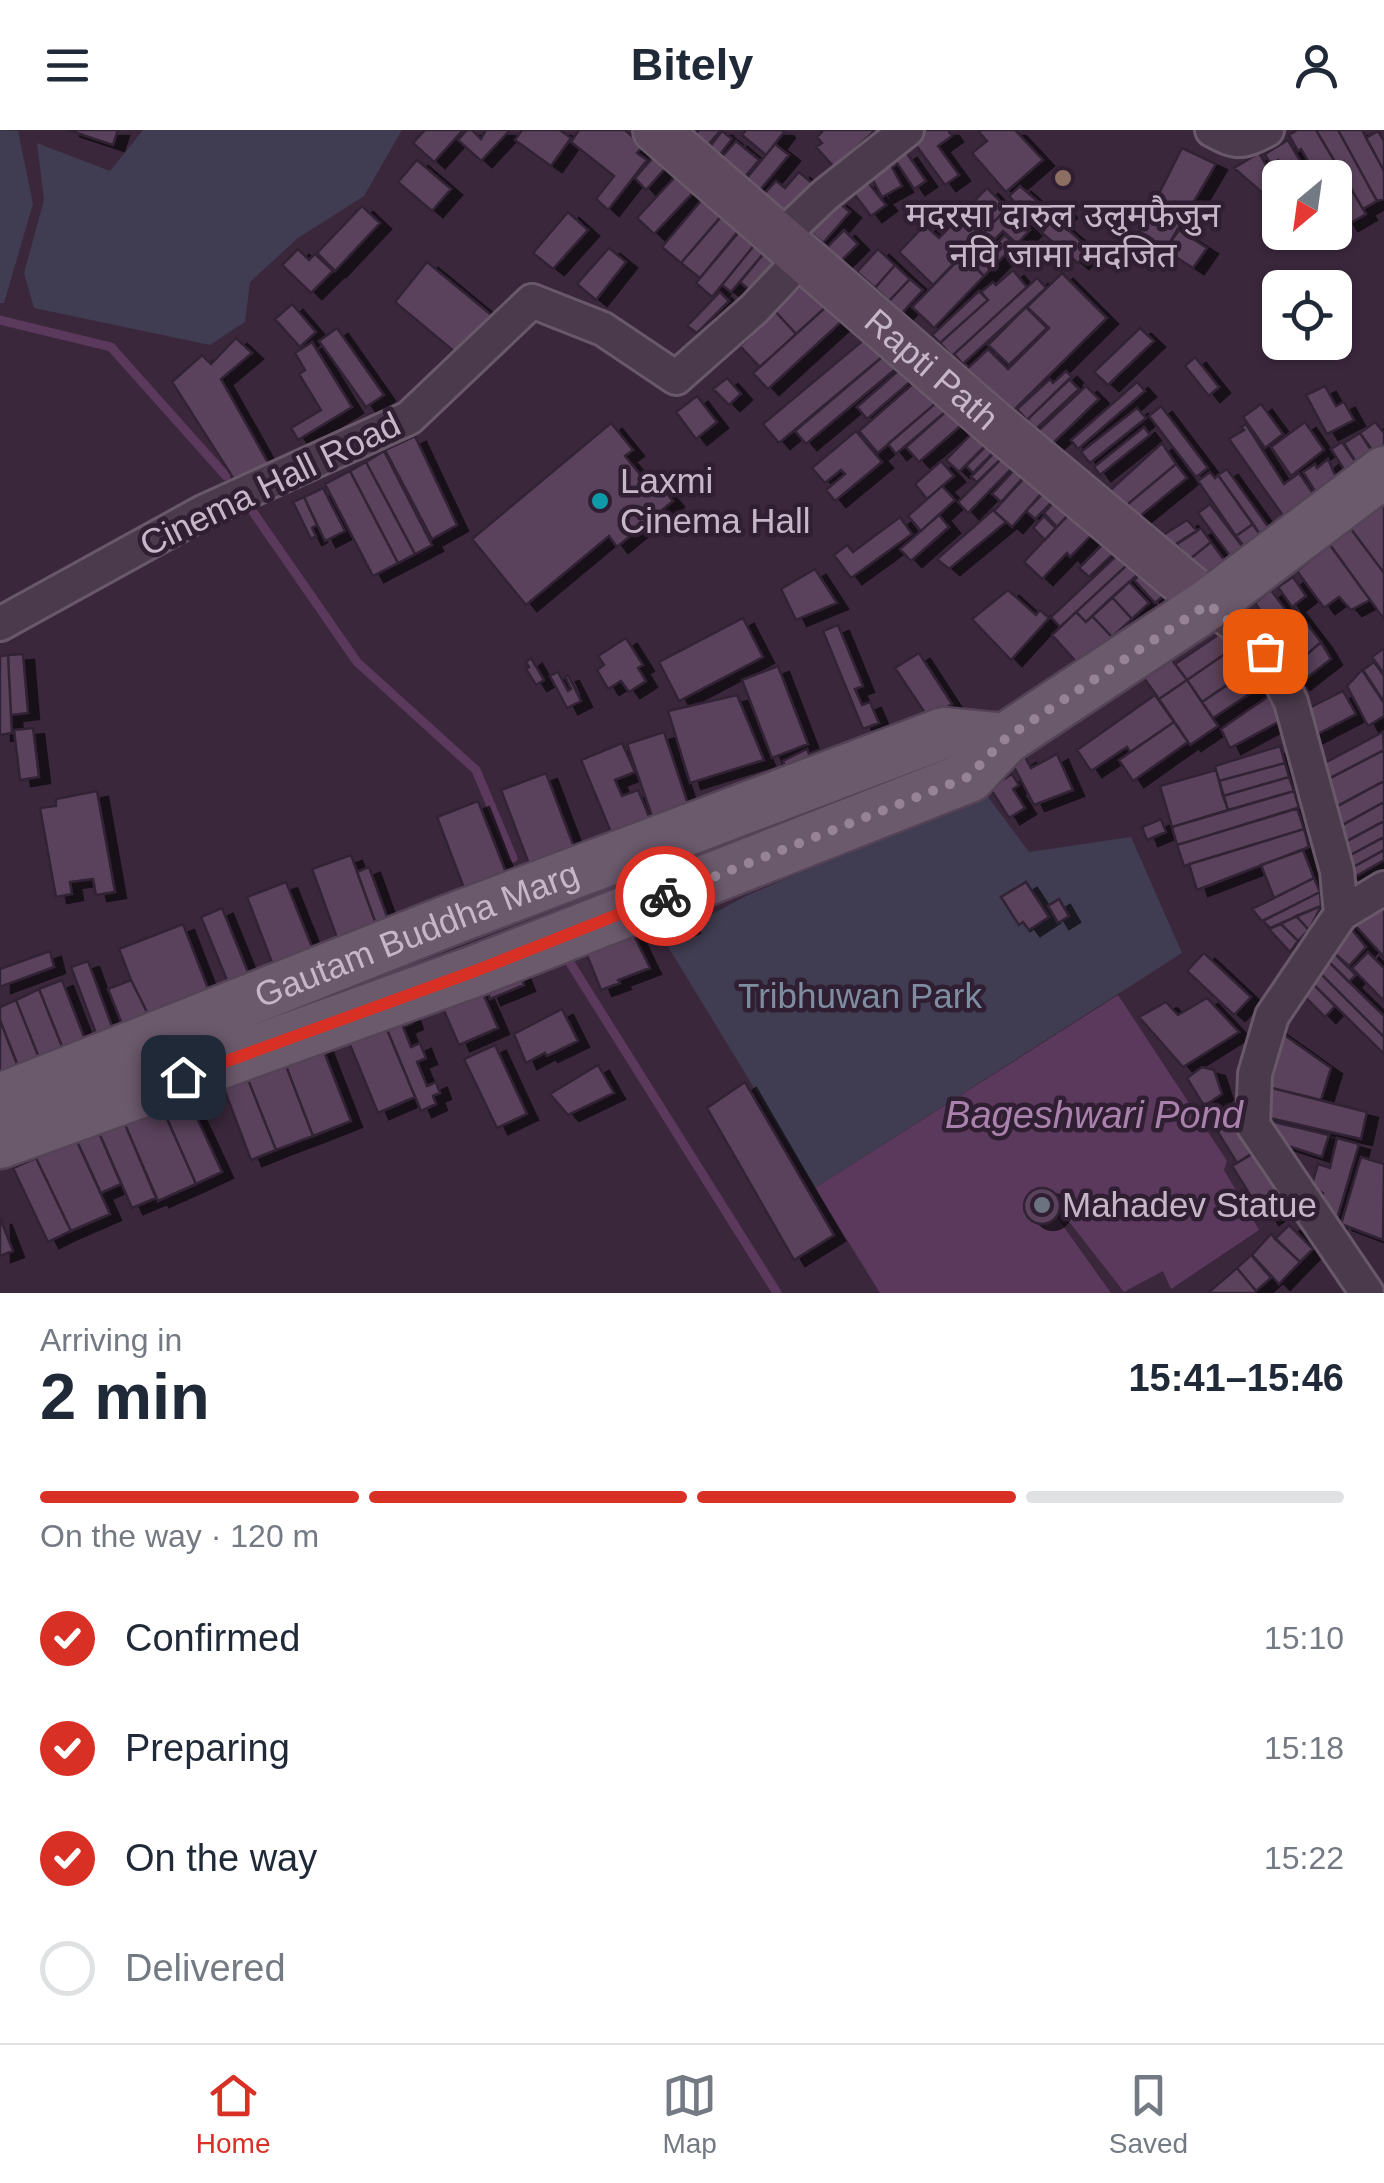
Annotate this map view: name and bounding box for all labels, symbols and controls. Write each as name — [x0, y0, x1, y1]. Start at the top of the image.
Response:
icon: menu — [40, 38, 95, 93]
icon: person — [1289, 38, 1344, 93]
text: Bitely — [631, 39, 753, 90]
north arrow — [1262, 160, 1352, 250]
map controls — [1262, 160, 1352, 360]
marker: मदरसा दारुल उलुमफैजुन नवि जामा मदजित — [1052, 167, 1074, 189]
place label: मदरसा दारुल उलुमफैजुन नवि जामा मदजित — [906, 195, 1221, 274]
button: locate — [1262, 270, 1352, 360]
street label: Rapti Path — [857, 301, 1006, 437]
street label: Cinema Hall Road — [134, 404, 406, 563]
place label: Laxmi Cinema Hall — [620, 461, 811, 540]
marker: Laxmi Cinema Hall — [589, 490, 611, 512]
pin — [1223, 609, 1308, 694]
icon: bag — [1238, 624, 1293, 679]
courier — [615, 846, 715, 946]
street label: Gautam Buddha Marg — [249, 853, 584, 1015]
icon: bike — [638, 869, 693, 924]
park label: Tribhuwan Park — [738, 976, 982, 1015]
pin — [141, 1035, 226, 1120]
icon: home — [156, 1050, 211, 1105]
water label: Bageshwari Pond — [945, 1094, 1245, 1136]
place label: Mahadev Statue — [1062, 1185, 1317, 1224]
marker: Mahadev Statue — [1031, 1194, 1053, 1216]
text: Arriving in — [40, 1322, 182, 1358]
text: 15:41–15:46 — [1128, 1357, 1344, 1399]
text: 2 min — [40, 1360, 210, 1433]
text: On the way · 120 m — [40, 1518, 319, 1554]
icon: check — [40, 1611, 95, 1666]
text: Confirmed — [125, 1617, 300, 1659]
text: 15:10 — [1264, 1620, 1344, 1656]
icon: check — [40, 1721, 95, 1776]
text: Preparing — [125, 1727, 290, 1769]
text: 15:18 — [1264, 1730, 1344, 1766]
icon: check — [40, 1831, 95, 1886]
text: On the way — [125, 1837, 317, 1879]
text: 15:22 — [1264, 1840, 1344, 1876]
text: Delivered — [125, 1947, 286, 1989]
tab: Home — [196, 2068, 271, 2160]
tab: Map — [662, 2068, 717, 2160]
tab: Saved — [1109, 2068, 1188, 2160]

